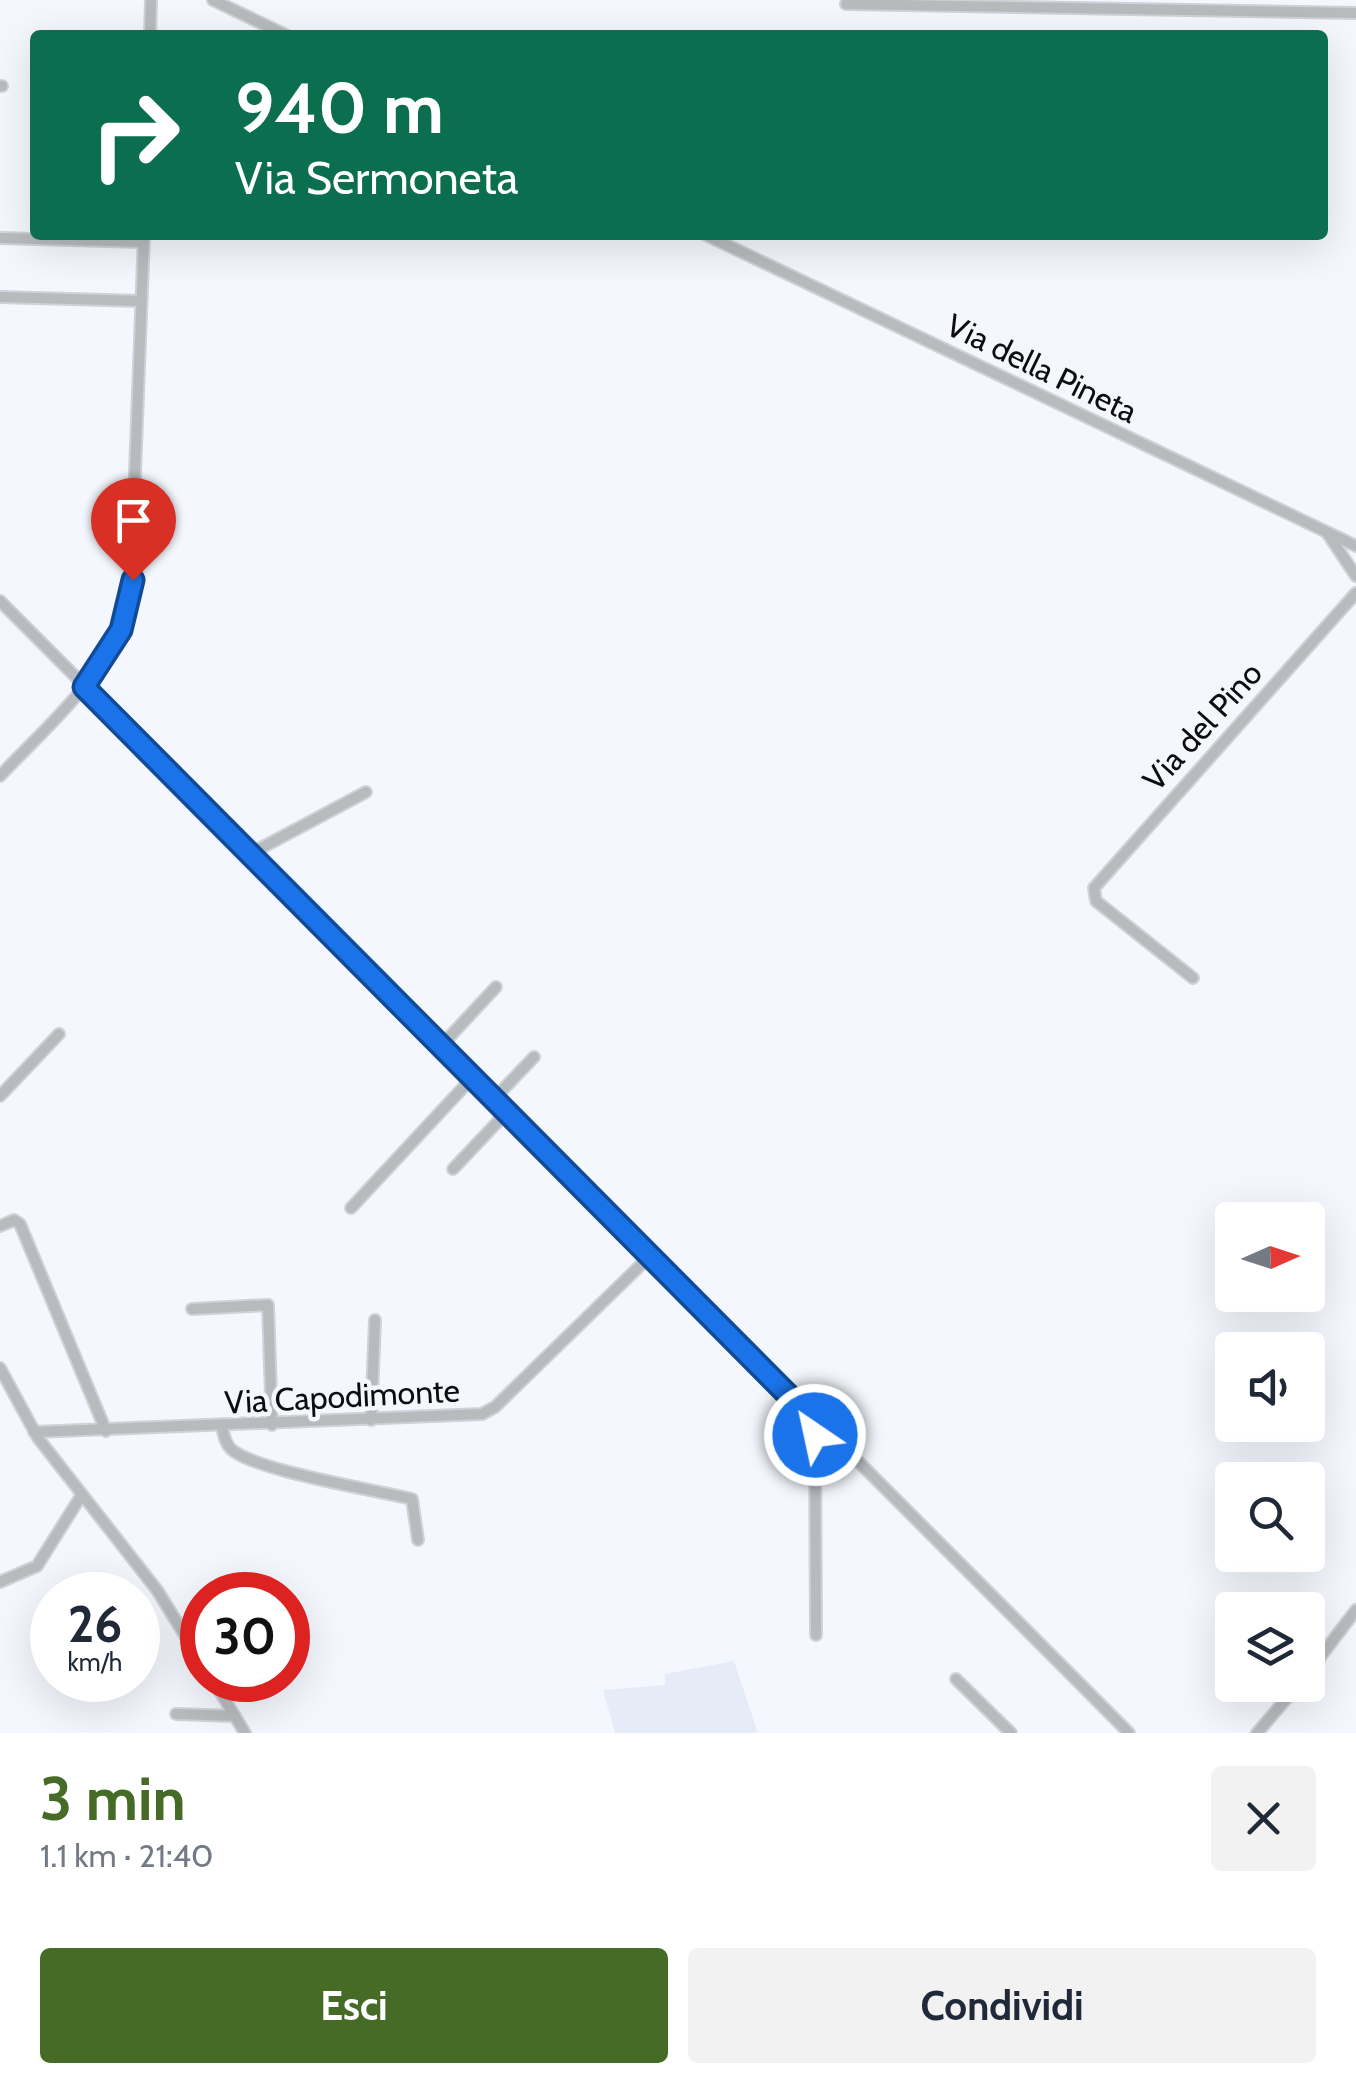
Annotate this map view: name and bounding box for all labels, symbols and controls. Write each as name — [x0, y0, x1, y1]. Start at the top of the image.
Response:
text: 940 m — [235, 65, 444, 151]
icon: right — [70, 70, 200, 200]
text: Via Sermoneta — [235, 151, 518, 205]
street label: Via della Pineta — [940, 305, 1144, 431]
pin — [91, 478, 176, 581]
icon: arrive — [106, 493, 161, 548]
street label: Via del Pino — [1134, 654, 1270, 798]
north arrow — [1215, 1202, 1325, 1312]
map controls — [1215, 1202, 1325, 1702]
button: sound — [1215, 1332, 1325, 1442]
street label: Via Capodimonte — [223, 1370, 461, 1422]
position arrow — [763, 1383, 867, 1487]
button: search — [1215, 1462, 1325, 1572]
speed limit sign: 30 — [180, 1572, 310, 1702]
button: layers — [1215, 1592, 1325, 1702]
text: 26 — [68, 1594, 122, 1655]
text: km/h — [68, 1647, 122, 1677]
text: 3 min — [40, 1762, 186, 1835]
button: close — [1211, 1766, 1316, 1871]
text: 1.1 km · 21:40 — [40, 1836, 213, 1875]
button: Esci — [40, 1948, 668, 2063]
button: Condividi — [688, 1948, 1316, 2063]

